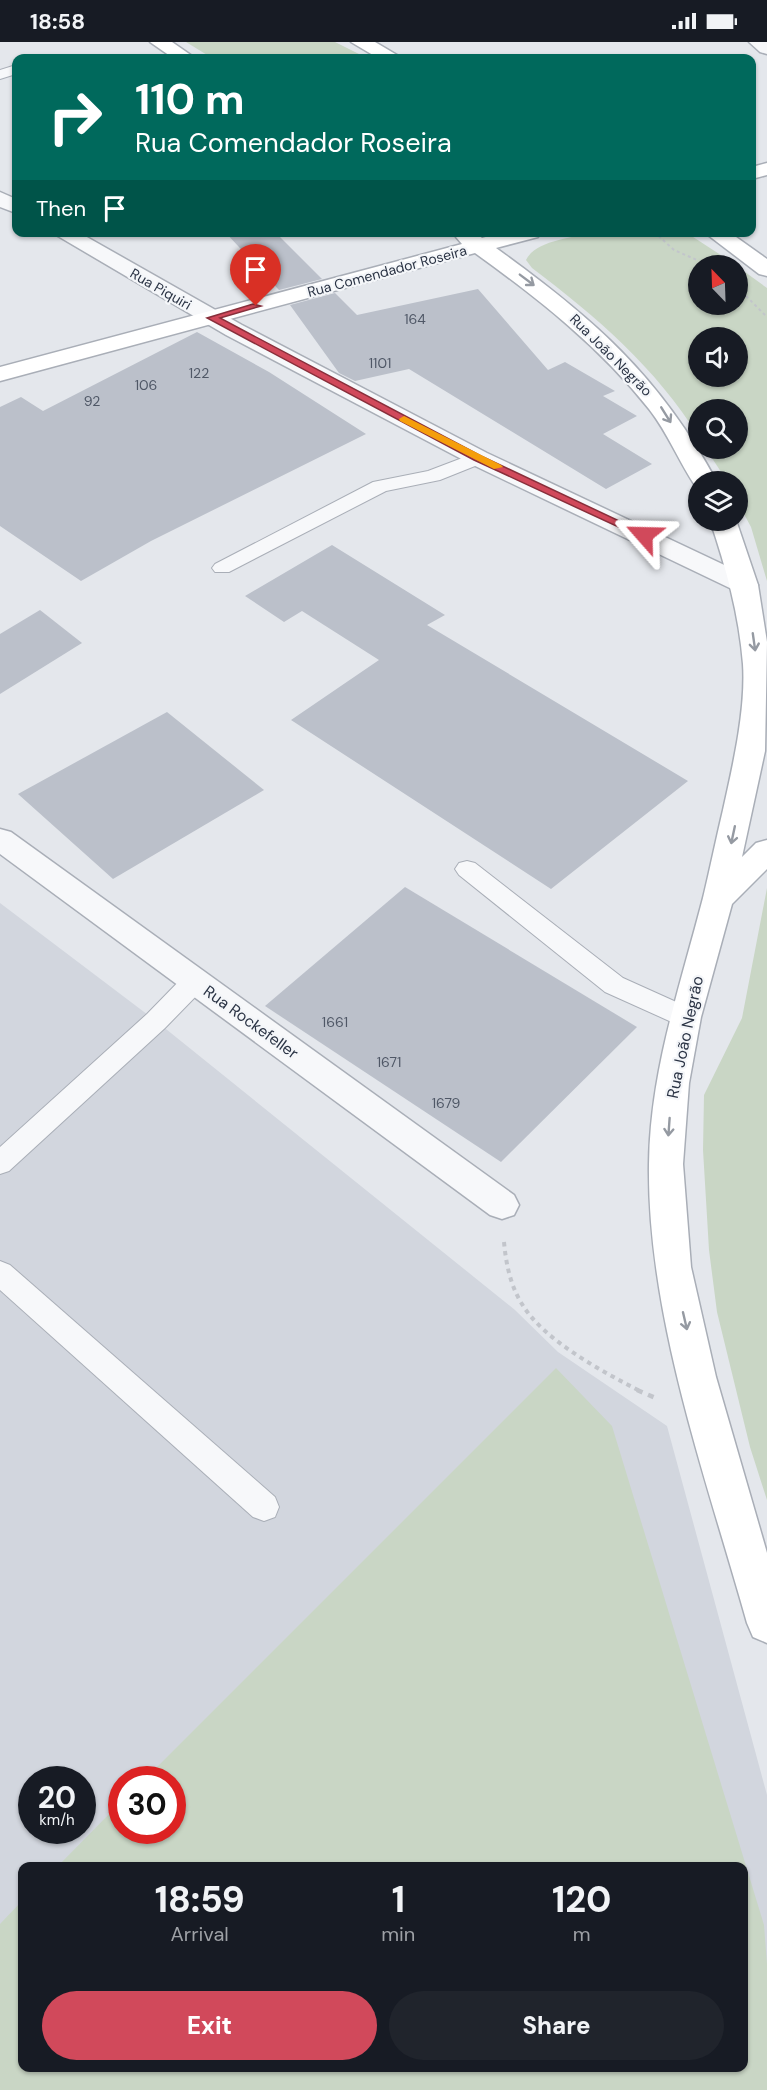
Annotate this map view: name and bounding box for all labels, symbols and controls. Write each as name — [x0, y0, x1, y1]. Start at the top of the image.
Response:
text: 18:58 — [30, 7, 85, 36]
text: 110 m — [135, 72, 245, 127]
icon: right — [36, 78, 114, 156]
text: Rua Comendador Roseira — [135, 125, 452, 160]
icon: arrive — [98, 192, 131, 225]
text: Then — [36, 194, 86, 223]
street label: Rua Comendador Roseira — [305, 241, 469, 301]
pin — [230, 244, 281, 306]
icon: arrive — [239, 253, 272, 286]
north arrow — [688, 255, 748, 315]
map controls — [688, 255, 748, 531]
street label: Rua Piquiri — [127, 264, 195, 314]
one-way arrow — [518, 274, 534, 286]
house number: 164 — [404, 310, 426, 328]
street label: Rua João Negrão — [566, 310, 656, 400]
button: sound — [688, 327, 748, 387]
house number: 1101 — [369, 354, 391, 372]
house number: 122 — [189, 364, 209, 382]
house number: 106 — [135, 376, 157, 394]
house number: 92 — [84, 392, 100, 410]
button: search — [688, 399, 748, 459]
one-way arrow — [660, 406, 673, 423]
button: layers — [688, 471, 748, 531]
position arrow — [612, 503, 676, 567]
one-way arrow — [748, 632, 759, 652]
one-way arrow — [726, 825, 738, 844]
street label: Rua João Negrão — [662, 974, 708, 1100]
street label: Rua Rockefeller — [199, 981, 303, 1064]
house number: 1661 — [322, 1013, 348, 1031]
house number: 1671 — [377, 1053, 401, 1071]
house number: 1679 — [432, 1094, 461, 1112]
one-way arrow — [663, 1117, 674, 1137]
one-way arrow — [680, 1311, 691, 1330]
speed limit sign: 30 — [108, 1766, 186, 1844]
text: 20 — [38, 1778, 76, 1817]
text: km/h — [39, 1810, 75, 1830]
text: 18:59 — [155, 1876, 245, 1923]
text: 1 — [392, 1876, 405, 1923]
text: 120 — [552, 1876, 611, 1923]
text: Arrival — [170, 1921, 229, 1947]
text: min — [381, 1921, 415, 1947]
text: m — [573, 1921, 591, 1947]
button: Exit — [42, 1991, 377, 2060]
button: Share — [389, 1991, 724, 2060]

